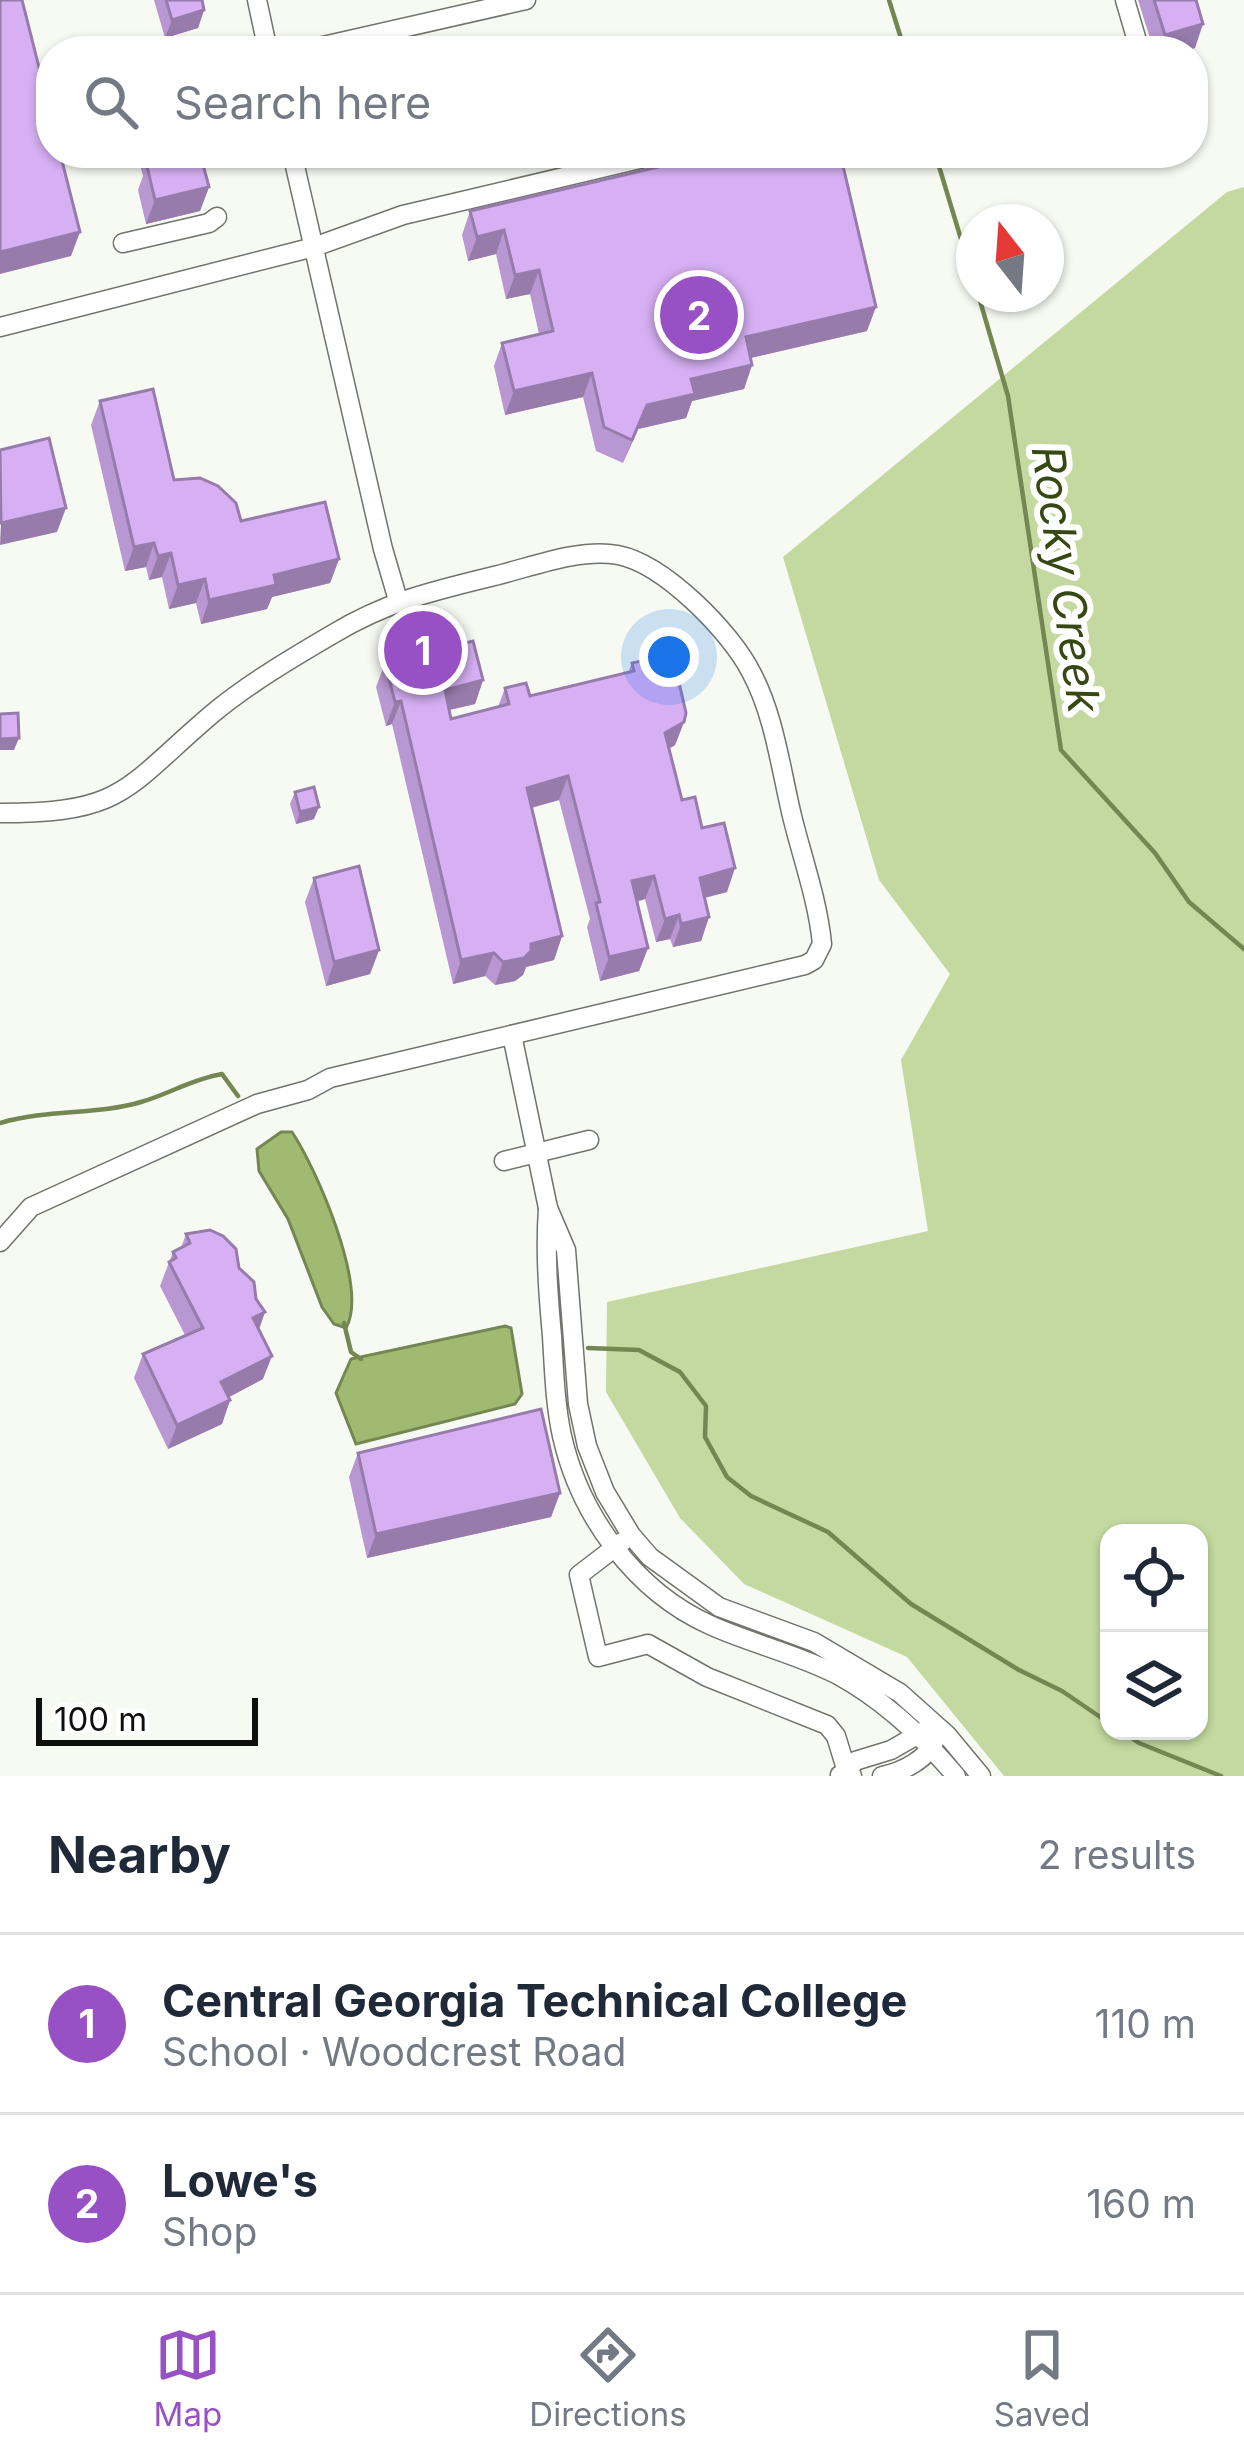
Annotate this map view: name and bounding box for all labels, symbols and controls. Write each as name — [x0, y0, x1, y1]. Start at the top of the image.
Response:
search box — [36, 36, 1208, 168]
icon: search — [78, 69, 144, 135]
text: Search here — [174, 75, 431, 130]
north arrow — [956, 204, 1064, 312]
pin: 2 — [660, 270, 738, 360]
water label: Rocky Creek — [1021, 442, 1113, 717]
pin: 1 — [384, 605, 462, 695]
your location — [639, 627, 699, 687]
map controls — [1100, 1524, 1208, 1740]
button: locate — [1100, 1524, 1208, 1632]
button: layers — [1100, 1632, 1208, 1740]
scale bar — [36, 1692, 258, 1745]
text: 100 m — [54, 1699, 147, 1739]
text: Nearby — [48, 1824, 231, 1885]
text: 2 results — [1038, 1831, 1196, 1878]
text: Central Georgia Technical College — [162, 1973, 907, 2028]
text: 1 — [79, 2000, 95, 2047]
text: 110 m — [1095, 2000, 1196, 2047]
text: School · Woodcrest Road — [162, 2028, 626, 2075]
text: Lowe's — [162, 2153, 318, 2208]
text: 2 — [75, 2180, 99, 2227]
text: 160 m — [1086, 2180, 1196, 2227]
text: Shop — [162, 2208, 257, 2255]
tab: Map — [154, 2322, 222, 2434]
tab: Directions — [529, 2322, 687, 2434]
tab: Saved — [994, 2322, 1090, 2434]

